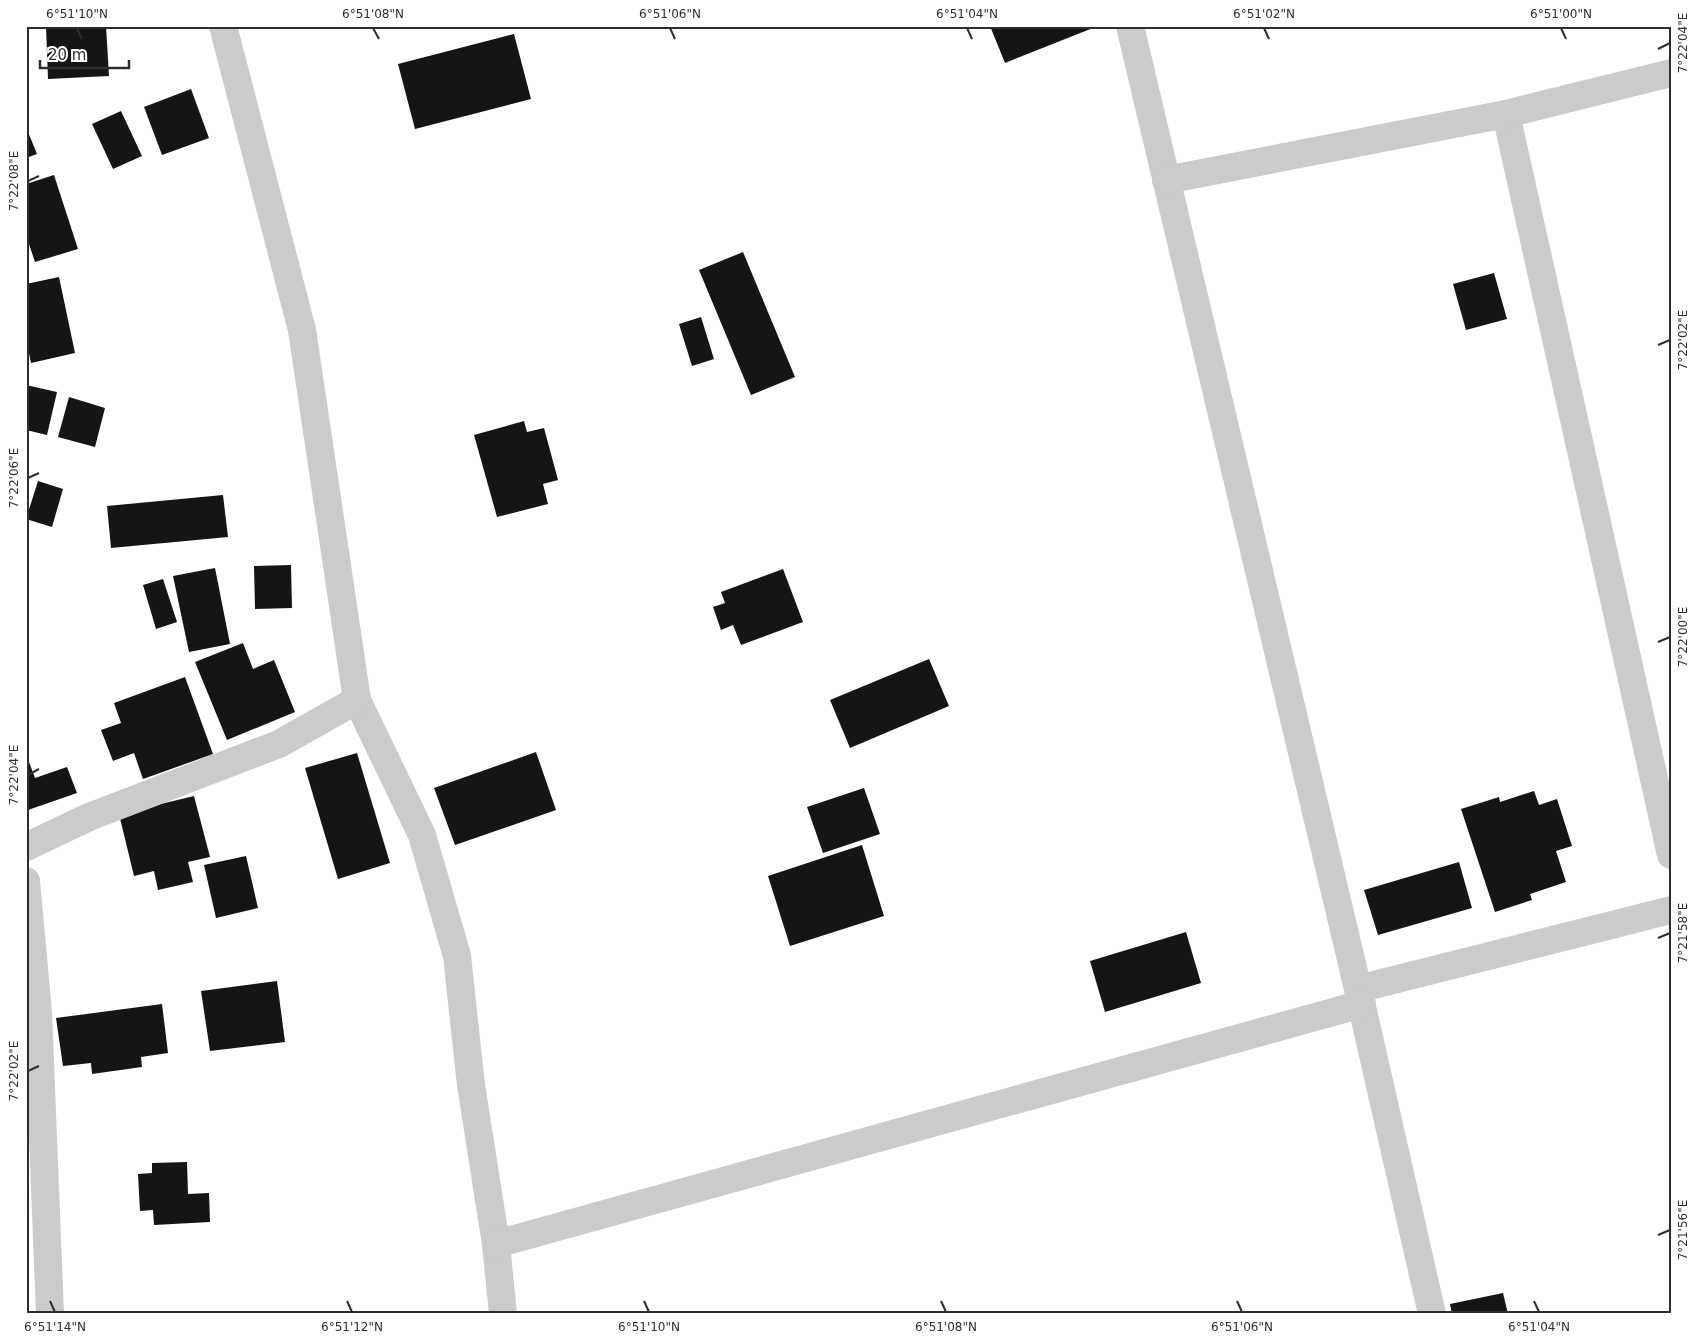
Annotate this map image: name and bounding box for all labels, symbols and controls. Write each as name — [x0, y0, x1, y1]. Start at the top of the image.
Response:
text: 6°51'10"N — [46, 7, 108, 21]
text: 6°51'08"N — [342, 7, 404, 21]
text: 6°51'06"N — [639, 7, 701, 21]
text: 6°51'04"N — [936, 7, 998, 21]
text: 6°51'02"N — [1233, 7, 1295, 21]
text: 6°51'00"N — [1530, 7, 1592, 21]
text: 7°22'04"E — [1676, 13, 1690, 73]
scale bar — [40, 38, 129, 70]
text: 20 m — [48, 46, 86, 64]
text: 7°22'08"E — [7, 151, 21, 211]
text: 7°22'02"E — [1676, 310, 1690, 370]
text: 7°22'06"E — [7, 448, 21, 508]
text: 7°22'00"E — [1676, 607, 1690, 667]
text: 7°22'04"E — [7, 745, 21, 805]
text: 7°21'58"E — [1676, 903, 1690, 963]
text: 7°22'02"E — [7, 1041, 21, 1101]
text: 7°21'56"E — [1676, 1200, 1690, 1260]
text: 6°51'14"N — [24, 1320, 86, 1334]
text: 6°51'12"N — [321, 1320, 383, 1334]
text: 6°51'10"N — [618, 1320, 680, 1334]
text: 6°51'08"N — [915, 1320, 977, 1334]
text: 6°51'06"N — [1211, 1320, 1273, 1334]
text: 6°51'04"N — [1508, 1320, 1570, 1334]

